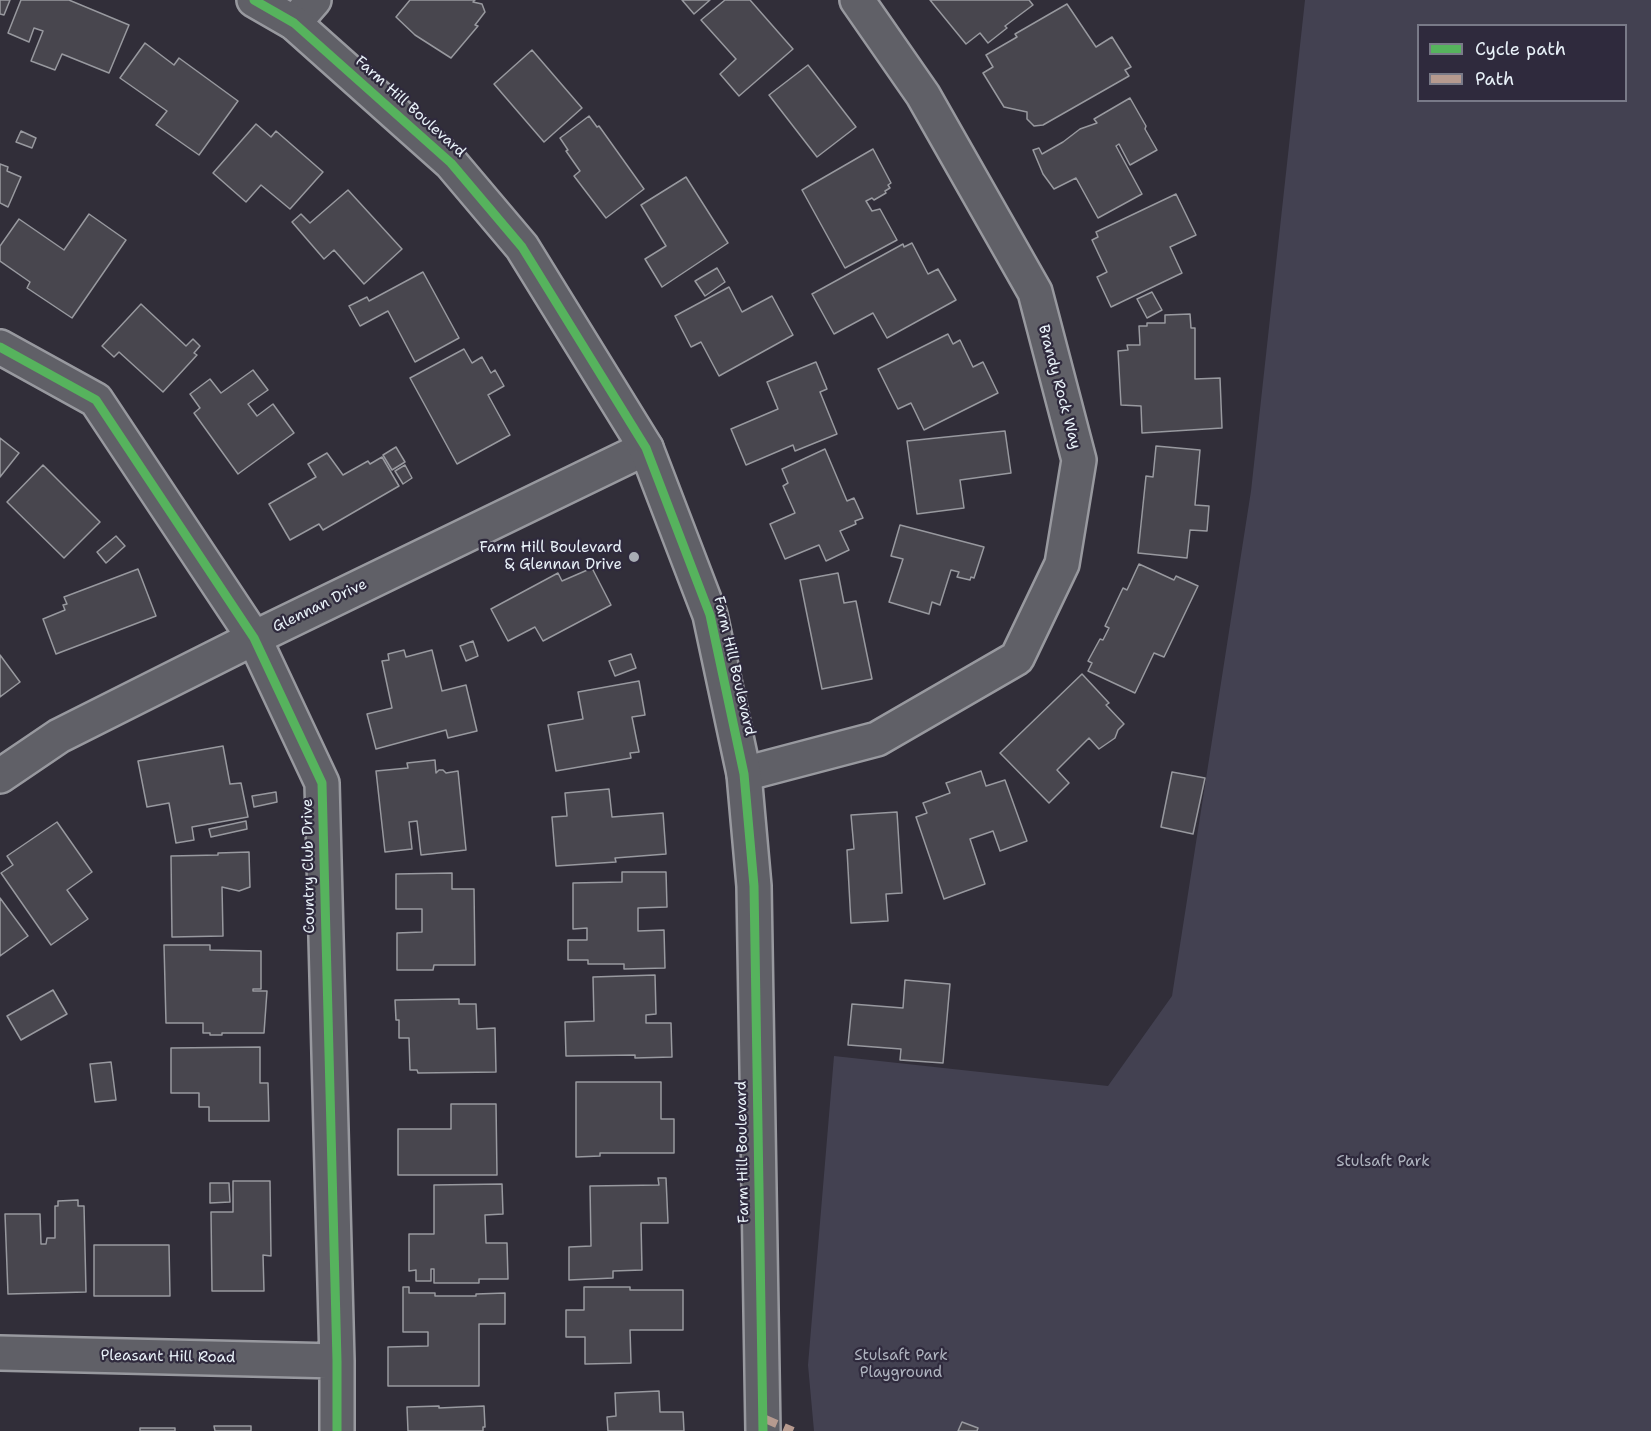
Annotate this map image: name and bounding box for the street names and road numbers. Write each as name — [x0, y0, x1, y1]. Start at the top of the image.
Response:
street label: Farm Hill Boulevard — [351, 53, 469, 161]
street label: Brandy Rock Way — [1034, 323, 1084, 451]
street label: Glennan Drive — [270, 575, 370, 637]
street label: Farm Hill Boulevard — [709, 595, 759, 737]
street label: Country Club Drive — [299, 798, 319, 934]
street label: Farm Hill Boulevard — [733, 1081, 753, 1223]
street label: Pleasant Hill Road — [100, 1347, 236, 1367]

